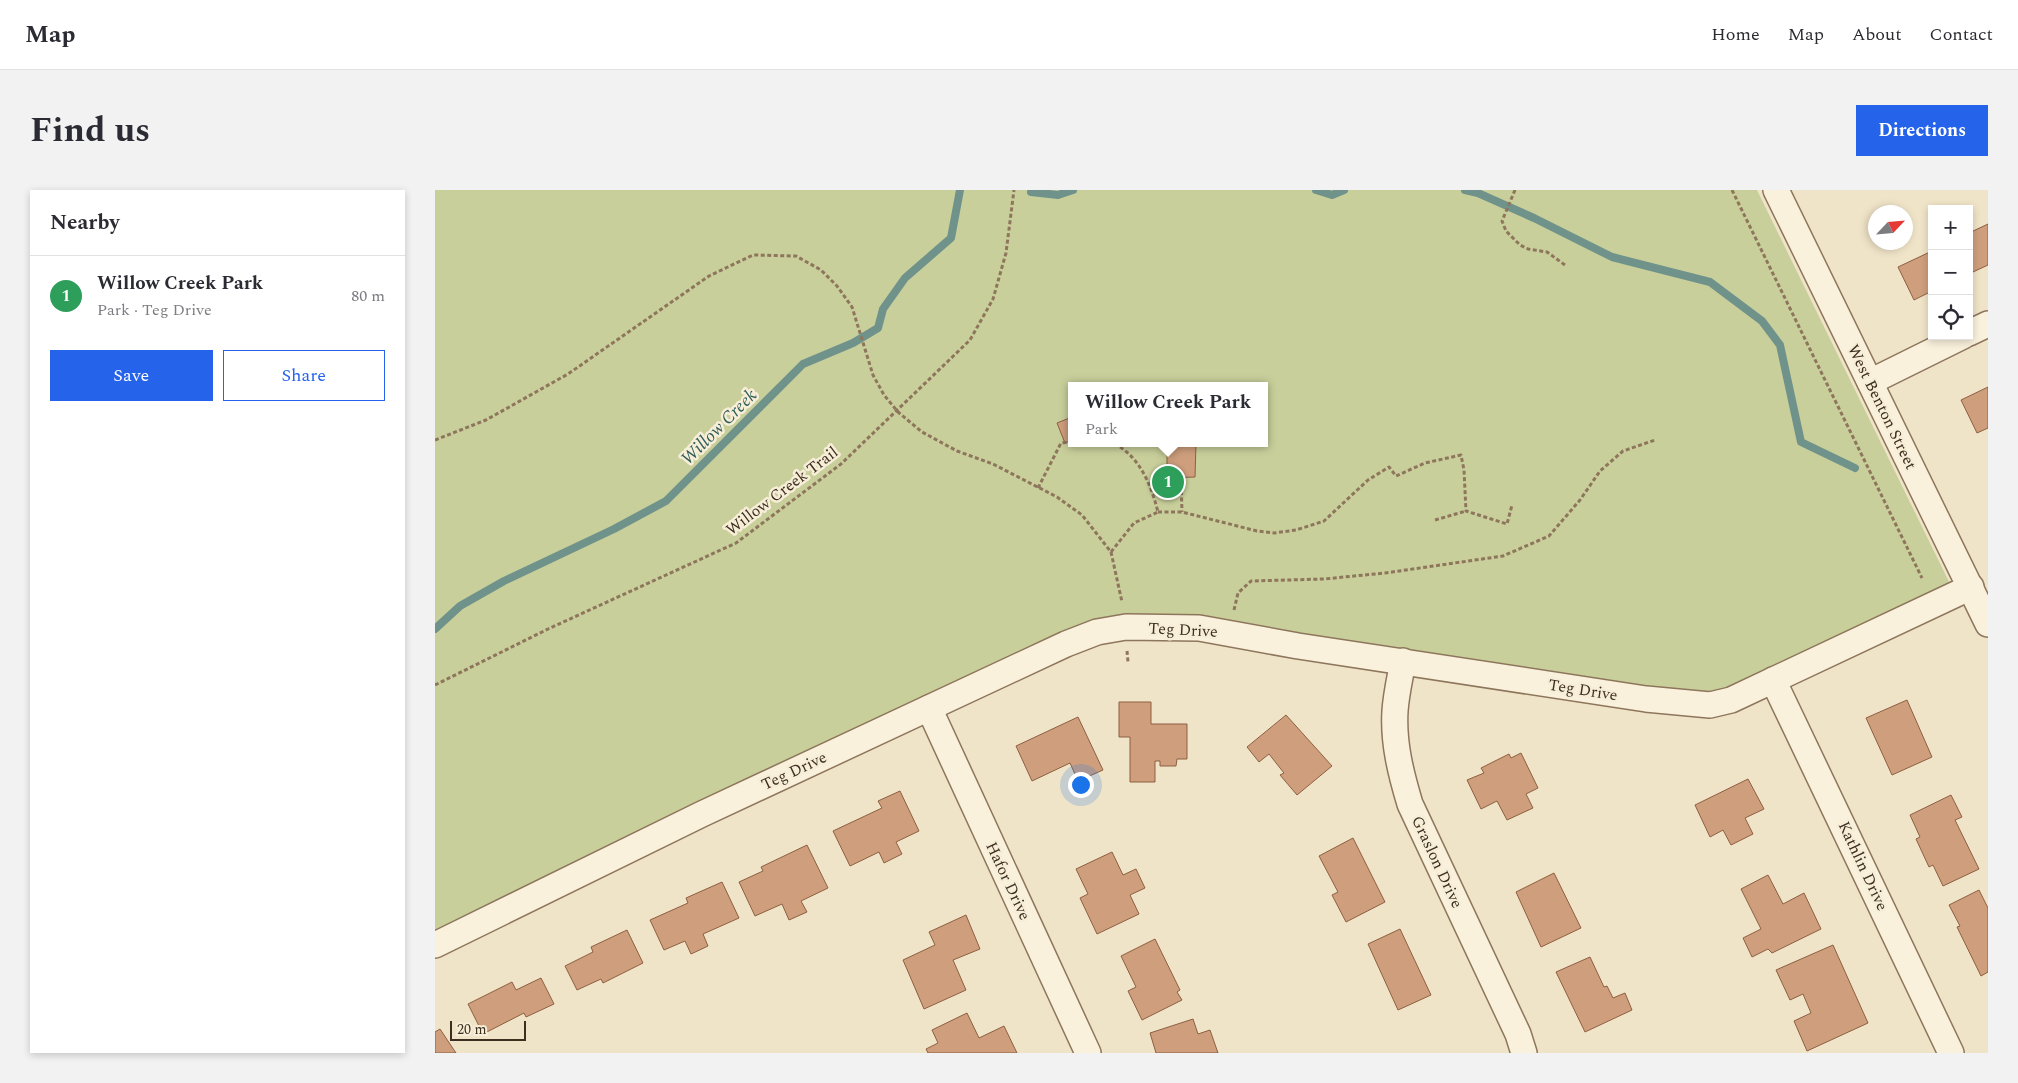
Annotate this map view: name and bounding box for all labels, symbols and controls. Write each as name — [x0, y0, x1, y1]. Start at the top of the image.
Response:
text: Map — [25, 17, 75, 53]
text: Home — [1711, 21, 1760, 48]
text: Map — [1788, 21, 1824, 48]
text: About — [1852, 21, 1902, 48]
text: Contact — [1930, 21, 1993, 48]
text: Find us — [30, 104, 150, 157]
button: Directions — [1856, 105, 1988, 156]
north arrow — [1868, 205, 1913, 250]
map controls — [1928, 205, 1973, 340]
button: + — [1928, 205, 1973, 250]
text: Nearby — [50, 207, 120, 239]
button: − — [1928, 250, 1973, 295]
text: Willow Creek Park — [97, 269, 263, 298]
text: 1 — [62, 284, 70, 308]
text: 80 m — [351, 284, 385, 308]
button: locate — [1928, 295, 1973, 340]
text: Park · Teg Drive — [97, 298, 212, 322]
street label: West Benton Street — [1841, 340, 1923, 474]
button: Save — [50, 350, 213, 401]
button: Share — [223, 350, 385, 401]
water label: Willow Creek — [675, 382, 764, 471]
popup — [1068, 382, 1268, 447]
text: Willow Creek Park — [1085, 388, 1251, 417]
text: Park — [1085, 417, 1118, 441]
street label: Willow Creek Trail — [721, 441, 843, 541]
pin: 1 — [1152, 463, 1184, 501]
street label: Teg Drive — [1148, 616, 1218, 644]
street label: Teg Drive — [1547, 673, 1619, 707]
street label: Teg Drive — [757, 745, 831, 797]
your location — [1068, 772, 1094, 798]
street label: Graslon Drive — [1405, 812, 1469, 912]
street label: Kathlin Drive — [1832, 817, 1894, 915]
street label: Hafor Drive — [979, 838, 1037, 924]
scale bar — [450, 1018, 526, 1041]
text: 20 m — [457, 1019, 487, 1040]

